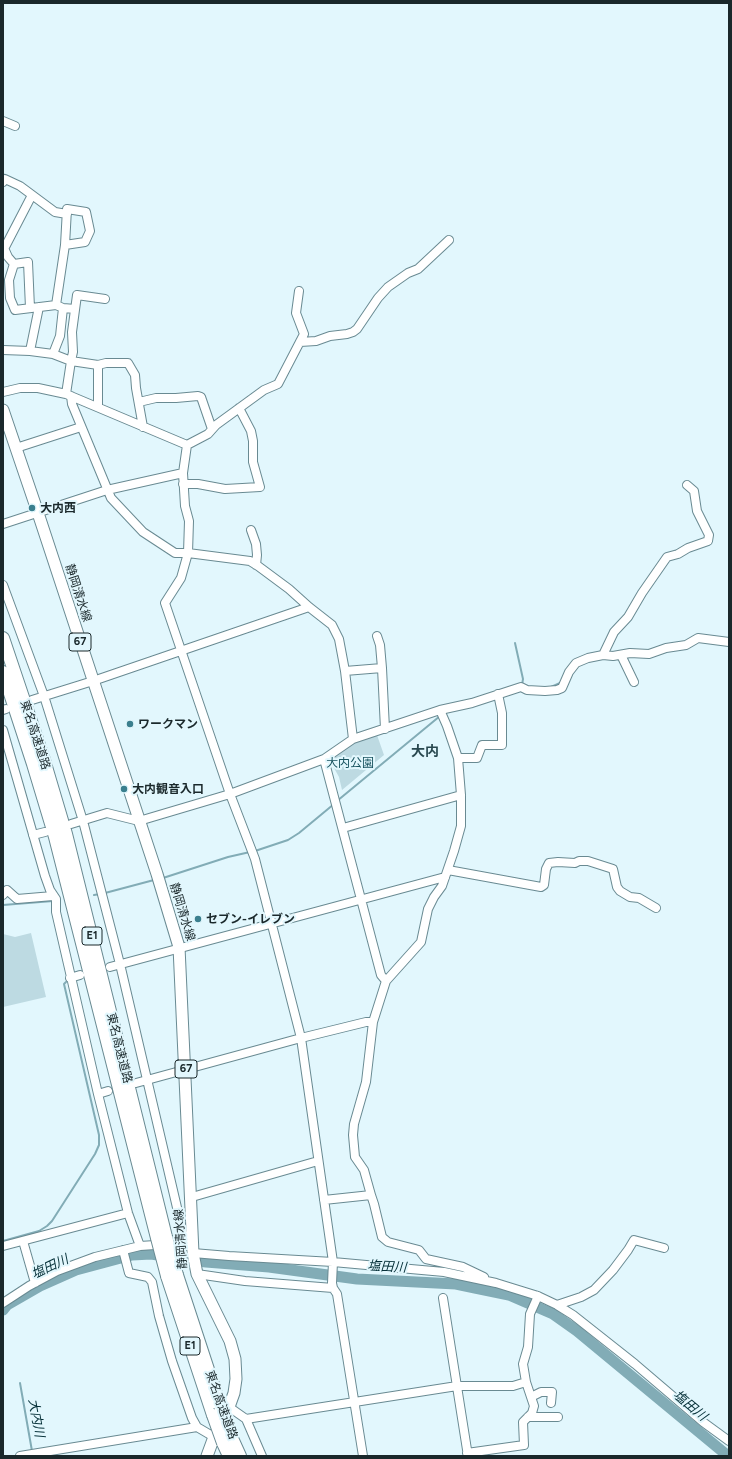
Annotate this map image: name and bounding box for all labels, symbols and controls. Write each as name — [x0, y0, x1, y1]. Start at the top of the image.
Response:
place label: 大内西 — [40, 501, 76, 515]
marker: 大内西 — [27, 503, 37, 513]
street label: 静岡清水線 — [62, 562, 94, 624]
road number: 67 — [69, 633, 91, 651]
street label: 東名高速道路 — [17, 699, 53, 771]
place label: ワークマン — [138, 717, 198, 731]
marker: ワークマン — [125, 719, 135, 729]
district label: 大内 — [411, 744, 439, 760]
park label: 大内公園 — [326, 756, 374, 770]
place label: 大内観音入口 — [132, 782, 204, 796]
marker: 大内観音入口 — [119, 784, 129, 794]
street label: 静岡清水線 — [166, 881, 198, 943]
place label: セブン-イレブン — [206, 912, 295, 926]
marker: セブン-イレブン — [193, 914, 203, 924]
road number: E1 — [82, 927, 102, 945]
street label: 東名高速道路 — [103, 1011, 135, 1085]
road number: 67 — [175, 1060, 197, 1078]
street label: 静岡清水線 — [172, 1209, 190, 1269]
water label: 塩田川 — [29, 1252, 71, 1282]
water label: 塩田川 — [367, 1258, 407, 1276]
road number: E1 — [180, 1337, 200, 1355]
street label: 東名高速道路 — [202, 1369, 240, 1441]
water label: 塩田川 — [670, 1387, 710, 1425]
water label: 大内川 — [25, 1397, 47, 1439]

